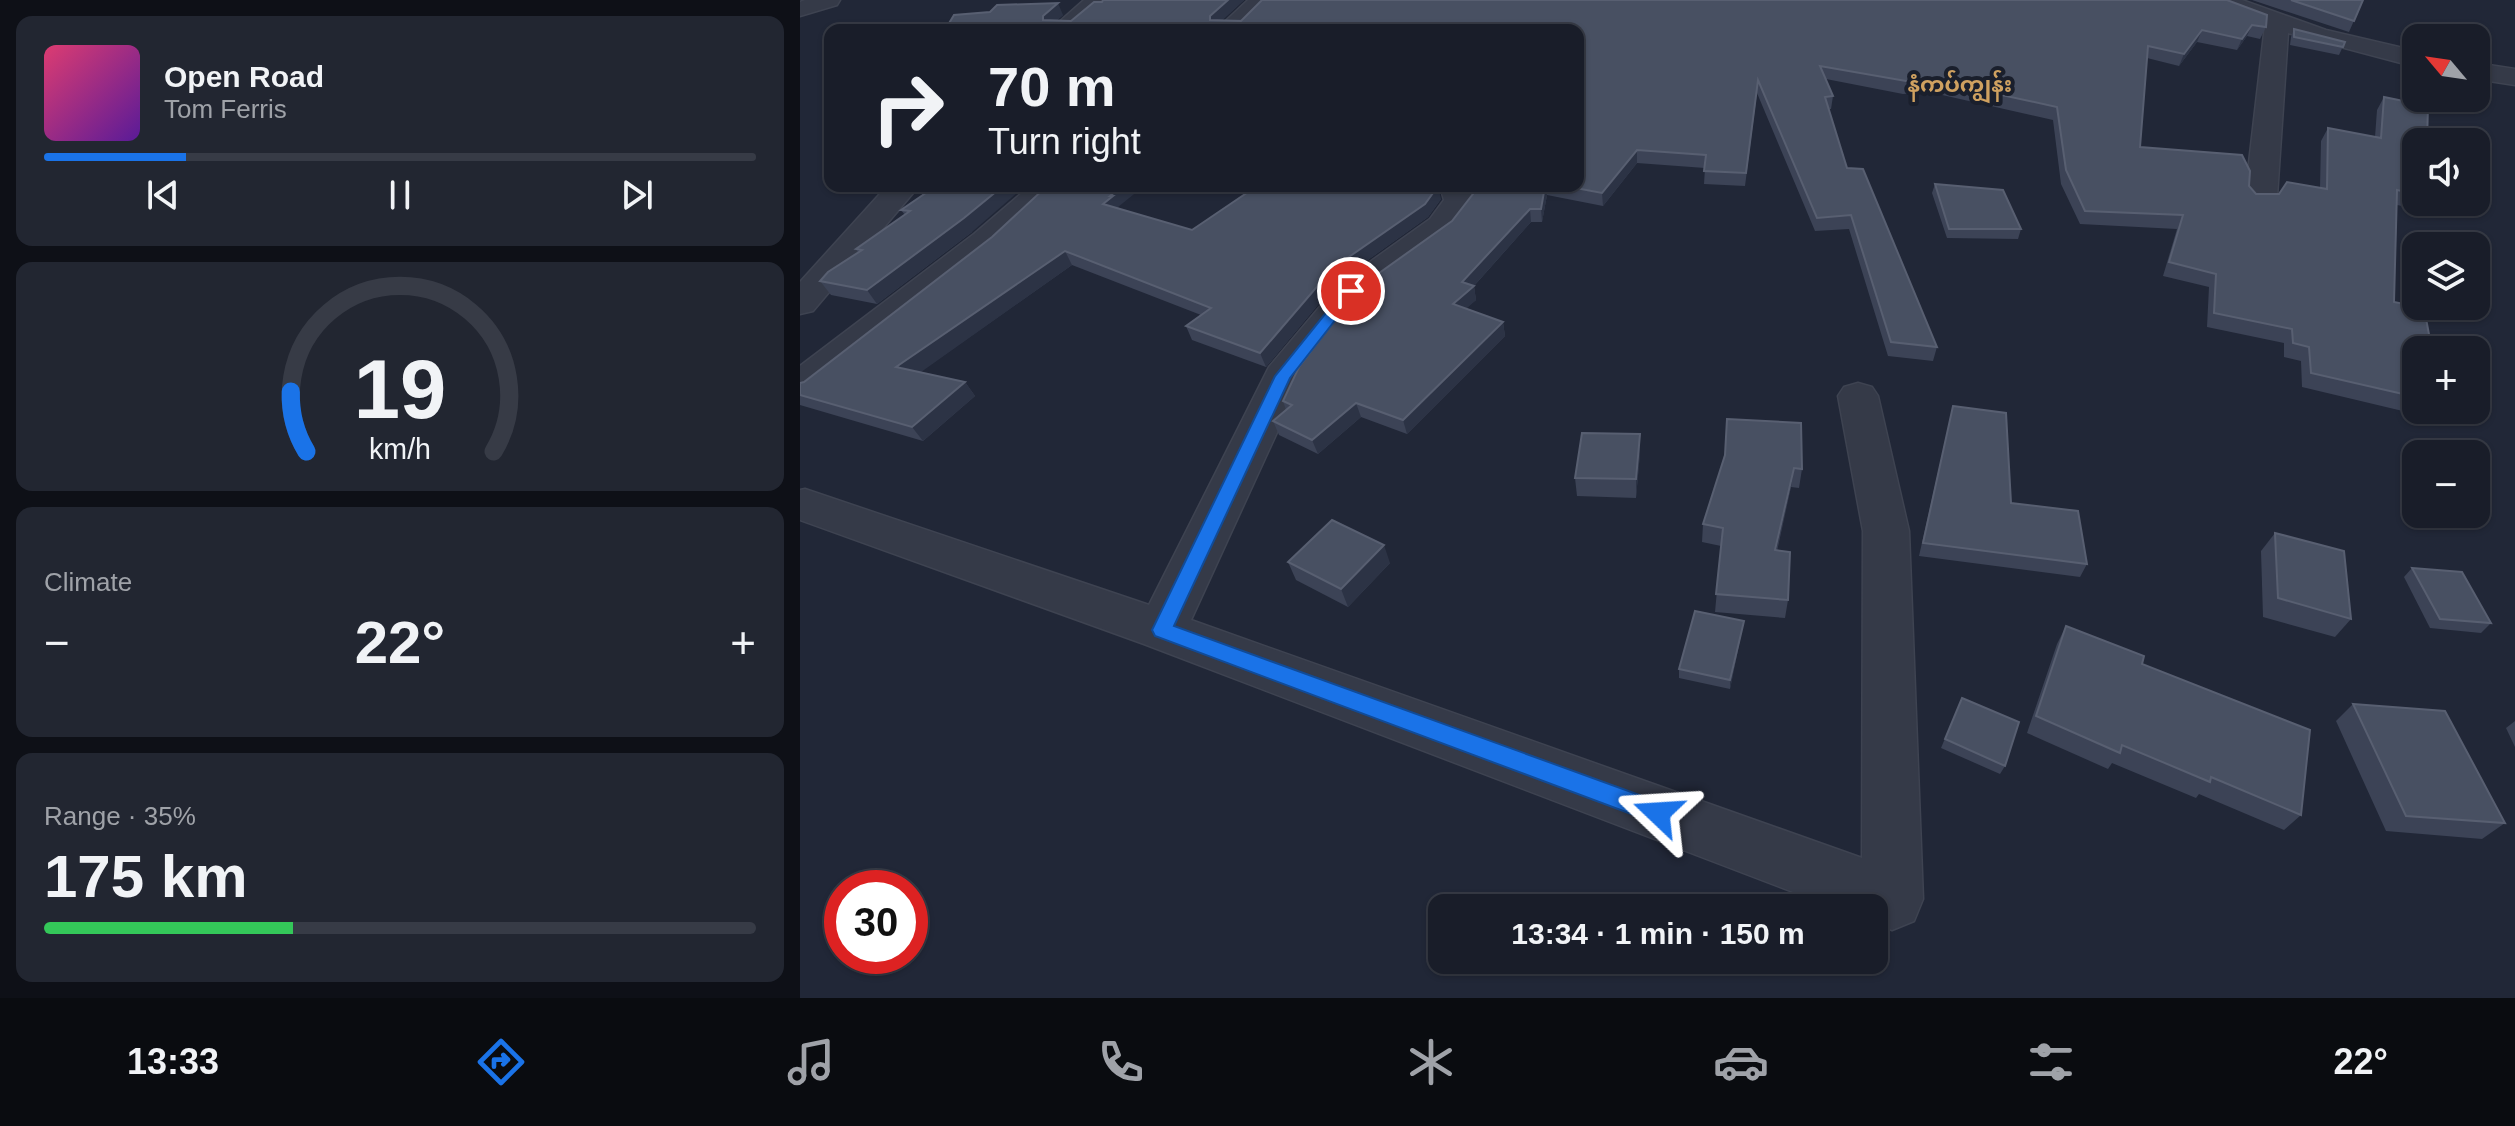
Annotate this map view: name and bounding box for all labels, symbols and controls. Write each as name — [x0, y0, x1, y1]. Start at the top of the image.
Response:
north arrow — [2402, 24, 2490, 112]
map controls — [2402, 24, 2490, 528]
text: 70 m — [988, 55, 1116, 118]
icon: right — [856, 56, 960, 160]
text: Open Road — [164, 60, 324, 93]
district label: နံကပ်ကျွန်း — [1908, 69, 2012, 104]
text: Tom Ferris — [164, 94, 287, 124]
text: Turn right — [988, 121, 1141, 162]
button: sound — [2402, 128, 2490, 216]
icon: previous — [141, 173, 185, 217]
icon: pause — [378, 173, 422, 217]
icon: next — [615, 173, 659, 217]
button: layers — [2402, 232, 2490, 320]
pin — [1317, 257, 1385, 325]
icon: arrive — [1329, 269, 1373, 313]
button: + — [2402, 336, 2490, 424]
text: 19 — [354, 343, 446, 436]
text: km/h — [369, 433, 431, 465]
button: − — [2402, 440, 2490, 528]
text: Climate — [44, 567, 132, 597]
text: 22° — [355, 609, 445, 676]
text: − — [44, 618, 70, 667]
text: + — [730, 618, 756, 667]
position arrow — [1616, 771, 1700, 855]
text: Range · 35% — [44, 801, 196, 831]
text: 175 km — [44, 843, 248, 910]
speed limit sign: 30 — [824, 870, 928, 974]
text: 13:34 · 1 min · 150 m — [1511, 917, 1805, 950]
icon: directions — [473, 1034, 529, 1090]
icon: music — [783, 1034, 839, 1090]
icon: phone — [1093, 1034, 1149, 1090]
icon: climate — [1403, 1034, 1459, 1090]
icon: car — [1713, 1034, 1769, 1090]
icon: filters — [2023, 1034, 2079, 1090]
text: 13:33 — [127, 1041, 219, 1082]
text: 22° — [2333, 1041, 2388, 1082]

